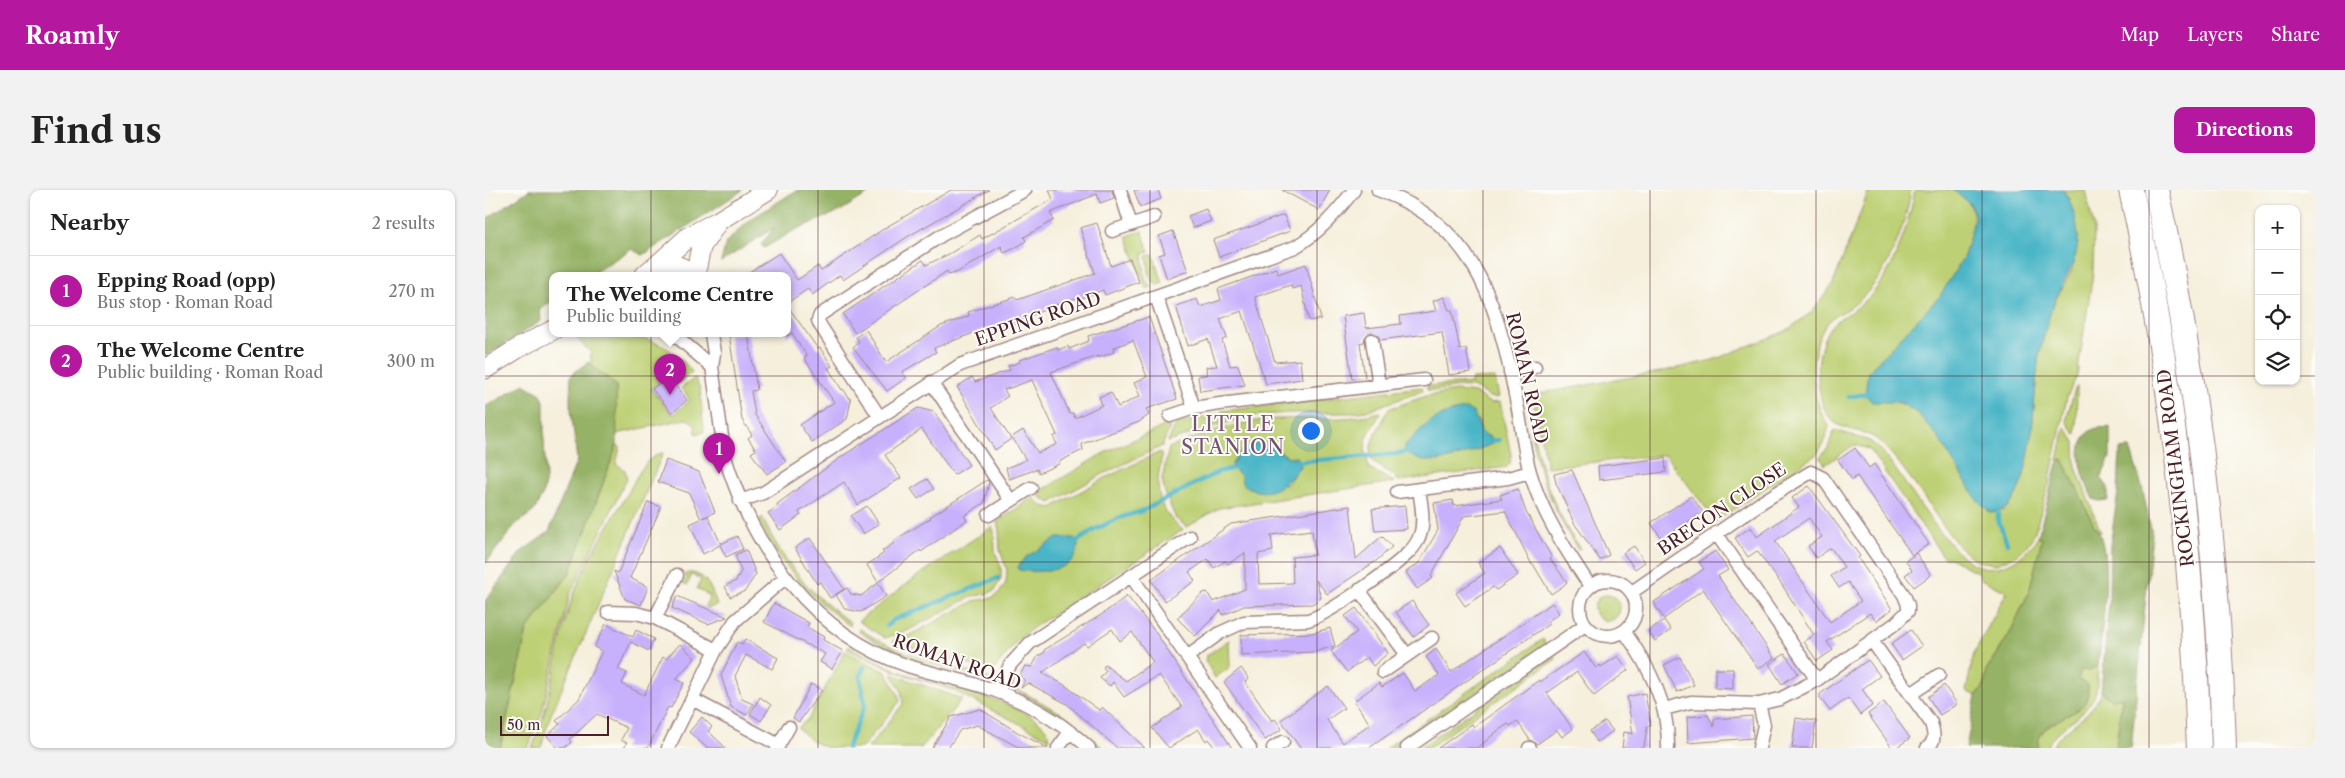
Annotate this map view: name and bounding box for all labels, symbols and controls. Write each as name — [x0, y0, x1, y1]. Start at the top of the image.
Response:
text: Roamly — [25, 21, 119, 50]
text: Map — [2121, 24, 2159, 46]
text: Layers — [2187, 24, 2243, 46]
text: Share — [2271, 24, 2320, 46]
button: Directions — [2174, 107, 2315, 153]
text: Find us — [30, 109, 162, 152]
map controls — [2255, 205, 2300, 385]
button: + — [2255, 205, 2300, 250]
text: Nearby — [50, 210, 129, 235]
text: 2 results — [372, 213, 435, 233]
button: − — [2255, 250, 2300, 295]
text: Epping Road (opp) — [97, 269, 275, 292]
popup — [549, 272, 791, 337]
text: 1 — [62, 281, 70, 301]
text: 270 m — [389, 281, 435, 301]
text: The Welcome Centre — [566, 283, 774, 306]
street label: EPPING ROAD — [972, 287, 1104, 351]
text: Bus stop · Roman Road — [97, 292, 273, 312]
button: locate — [2255, 295, 2300, 340]
text: Public building — [566, 306, 681, 326]
street label: ROMAN ROAD — [1501, 310, 1553, 446]
text: The Welcome Centre — [97, 339, 304, 362]
button: layers — [2255, 340, 2300, 385]
text: 2 — [61, 351, 71, 371]
text: 300 m — [387, 351, 435, 371]
pin: 2 — [654, 354, 686, 395]
text: Public building · Roman Road — [97, 362, 323, 382]
street label: ROCKINGHAM ROAD — [2153, 368, 2199, 568]
district label: LITTLE STANION — [1181, 412, 1285, 459]
your location — [1298, 418, 1324, 444]
pin: 1 — [703, 433, 735, 474]
street label: BRECON CLOSE — [1654, 458, 1790, 560]
street label: ROMAN ROAD — [890, 630, 1024, 694]
scale bar — [500, 713, 609, 736]
text: 50 m — [507, 716, 540, 734]

